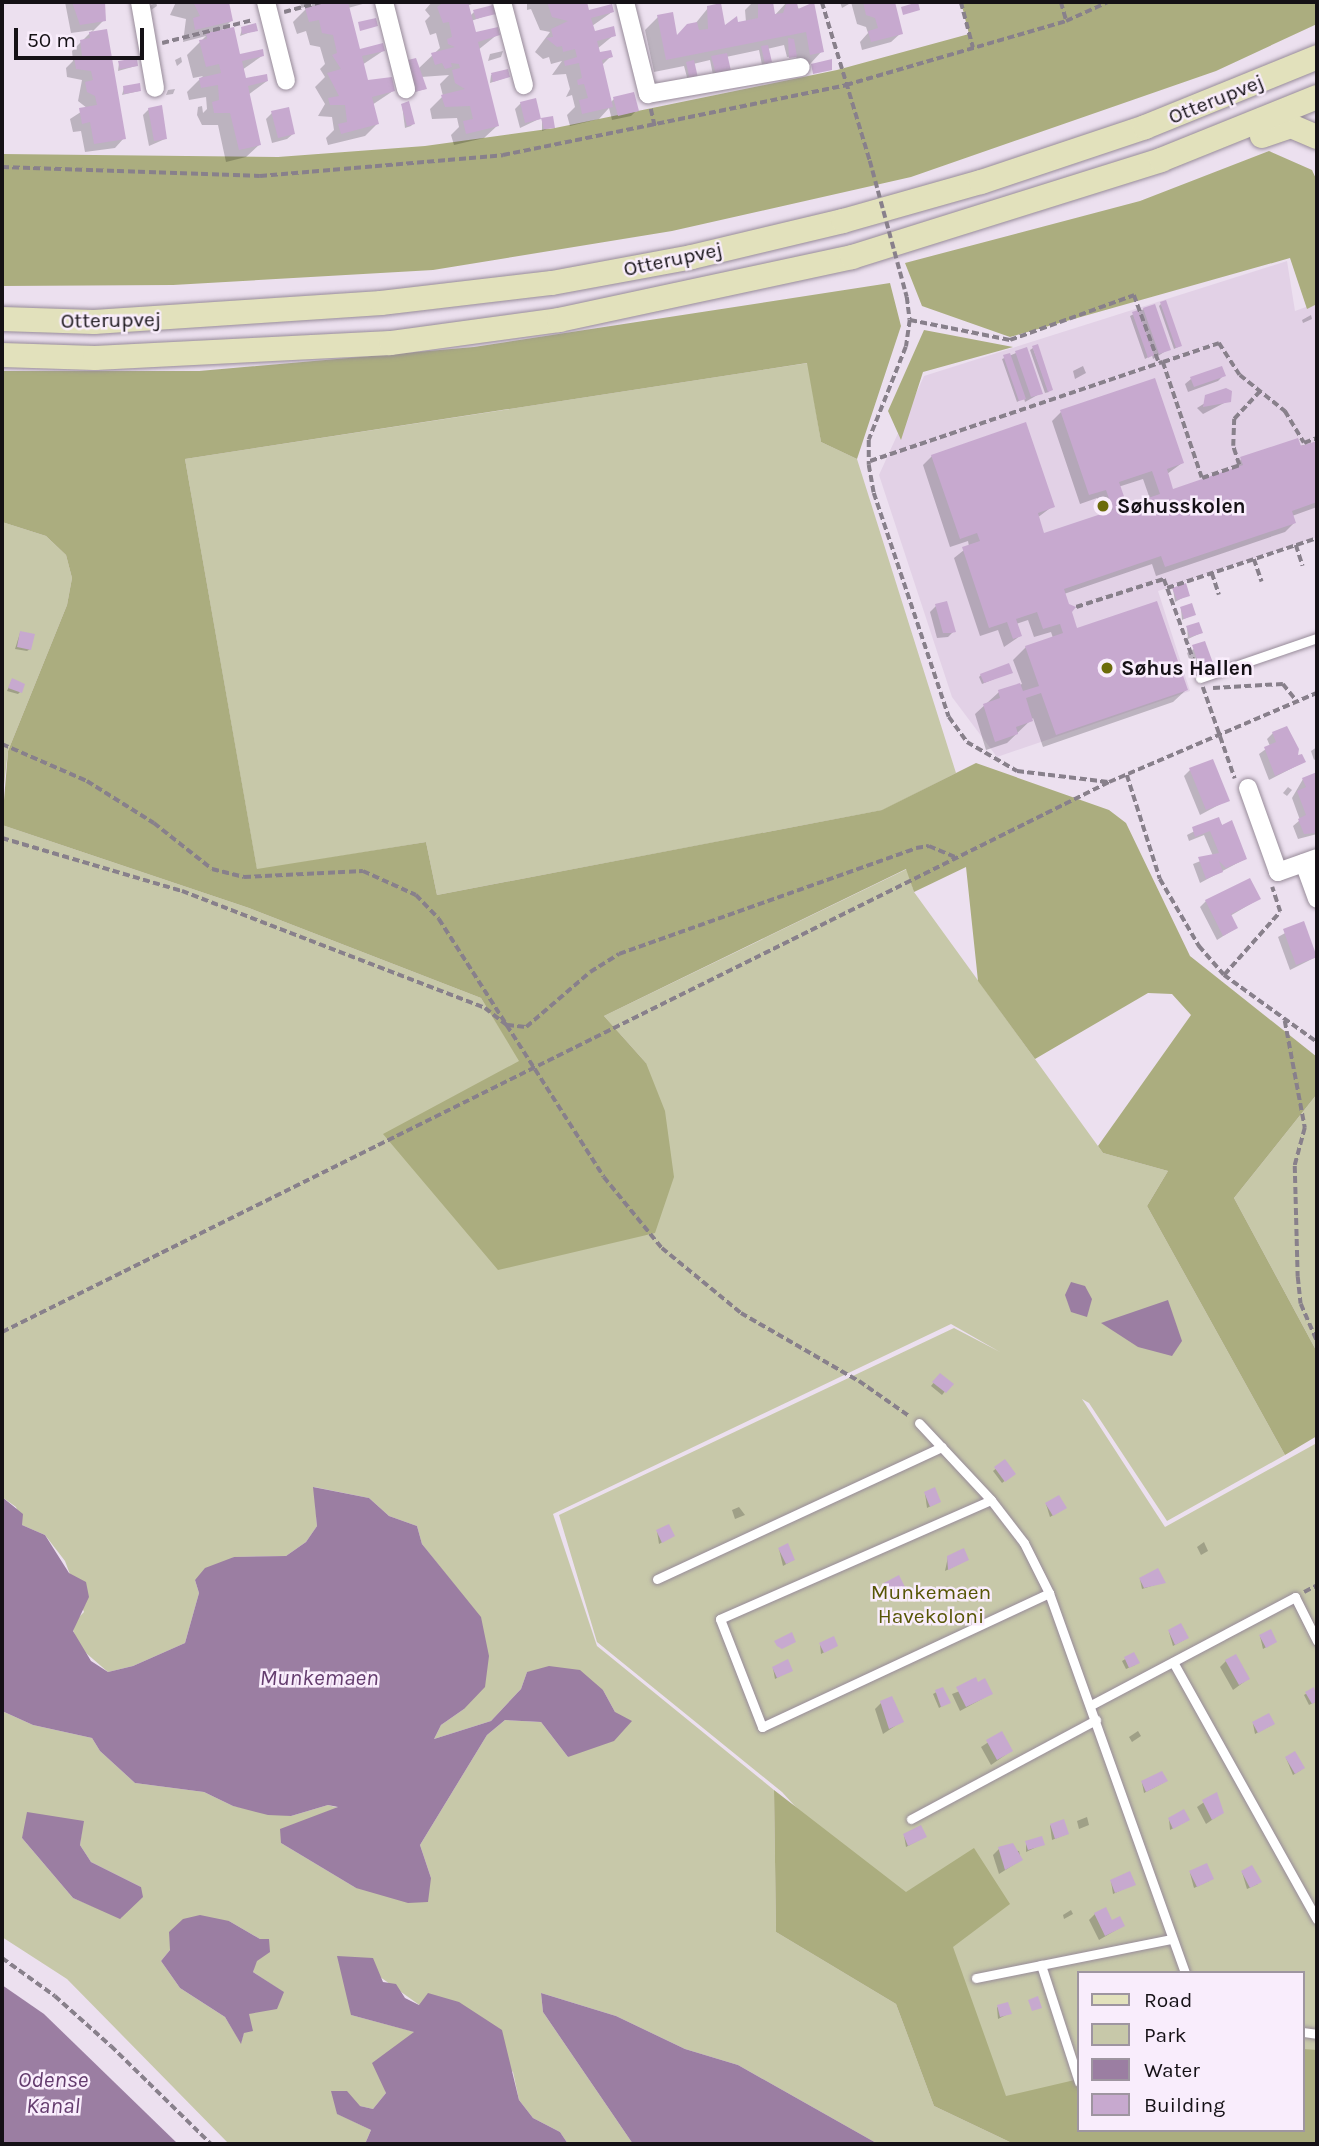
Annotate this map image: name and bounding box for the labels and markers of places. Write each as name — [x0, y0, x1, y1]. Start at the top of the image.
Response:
place label: Søhusskolen — [1117, 493, 1246, 519]
marker: Søhusskolen — [1095, 498, 1111, 514]
place label: Søhus Hallen — [1121, 655, 1253, 681]
marker: Søhus Hallen — [1099, 660, 1115, 676]

